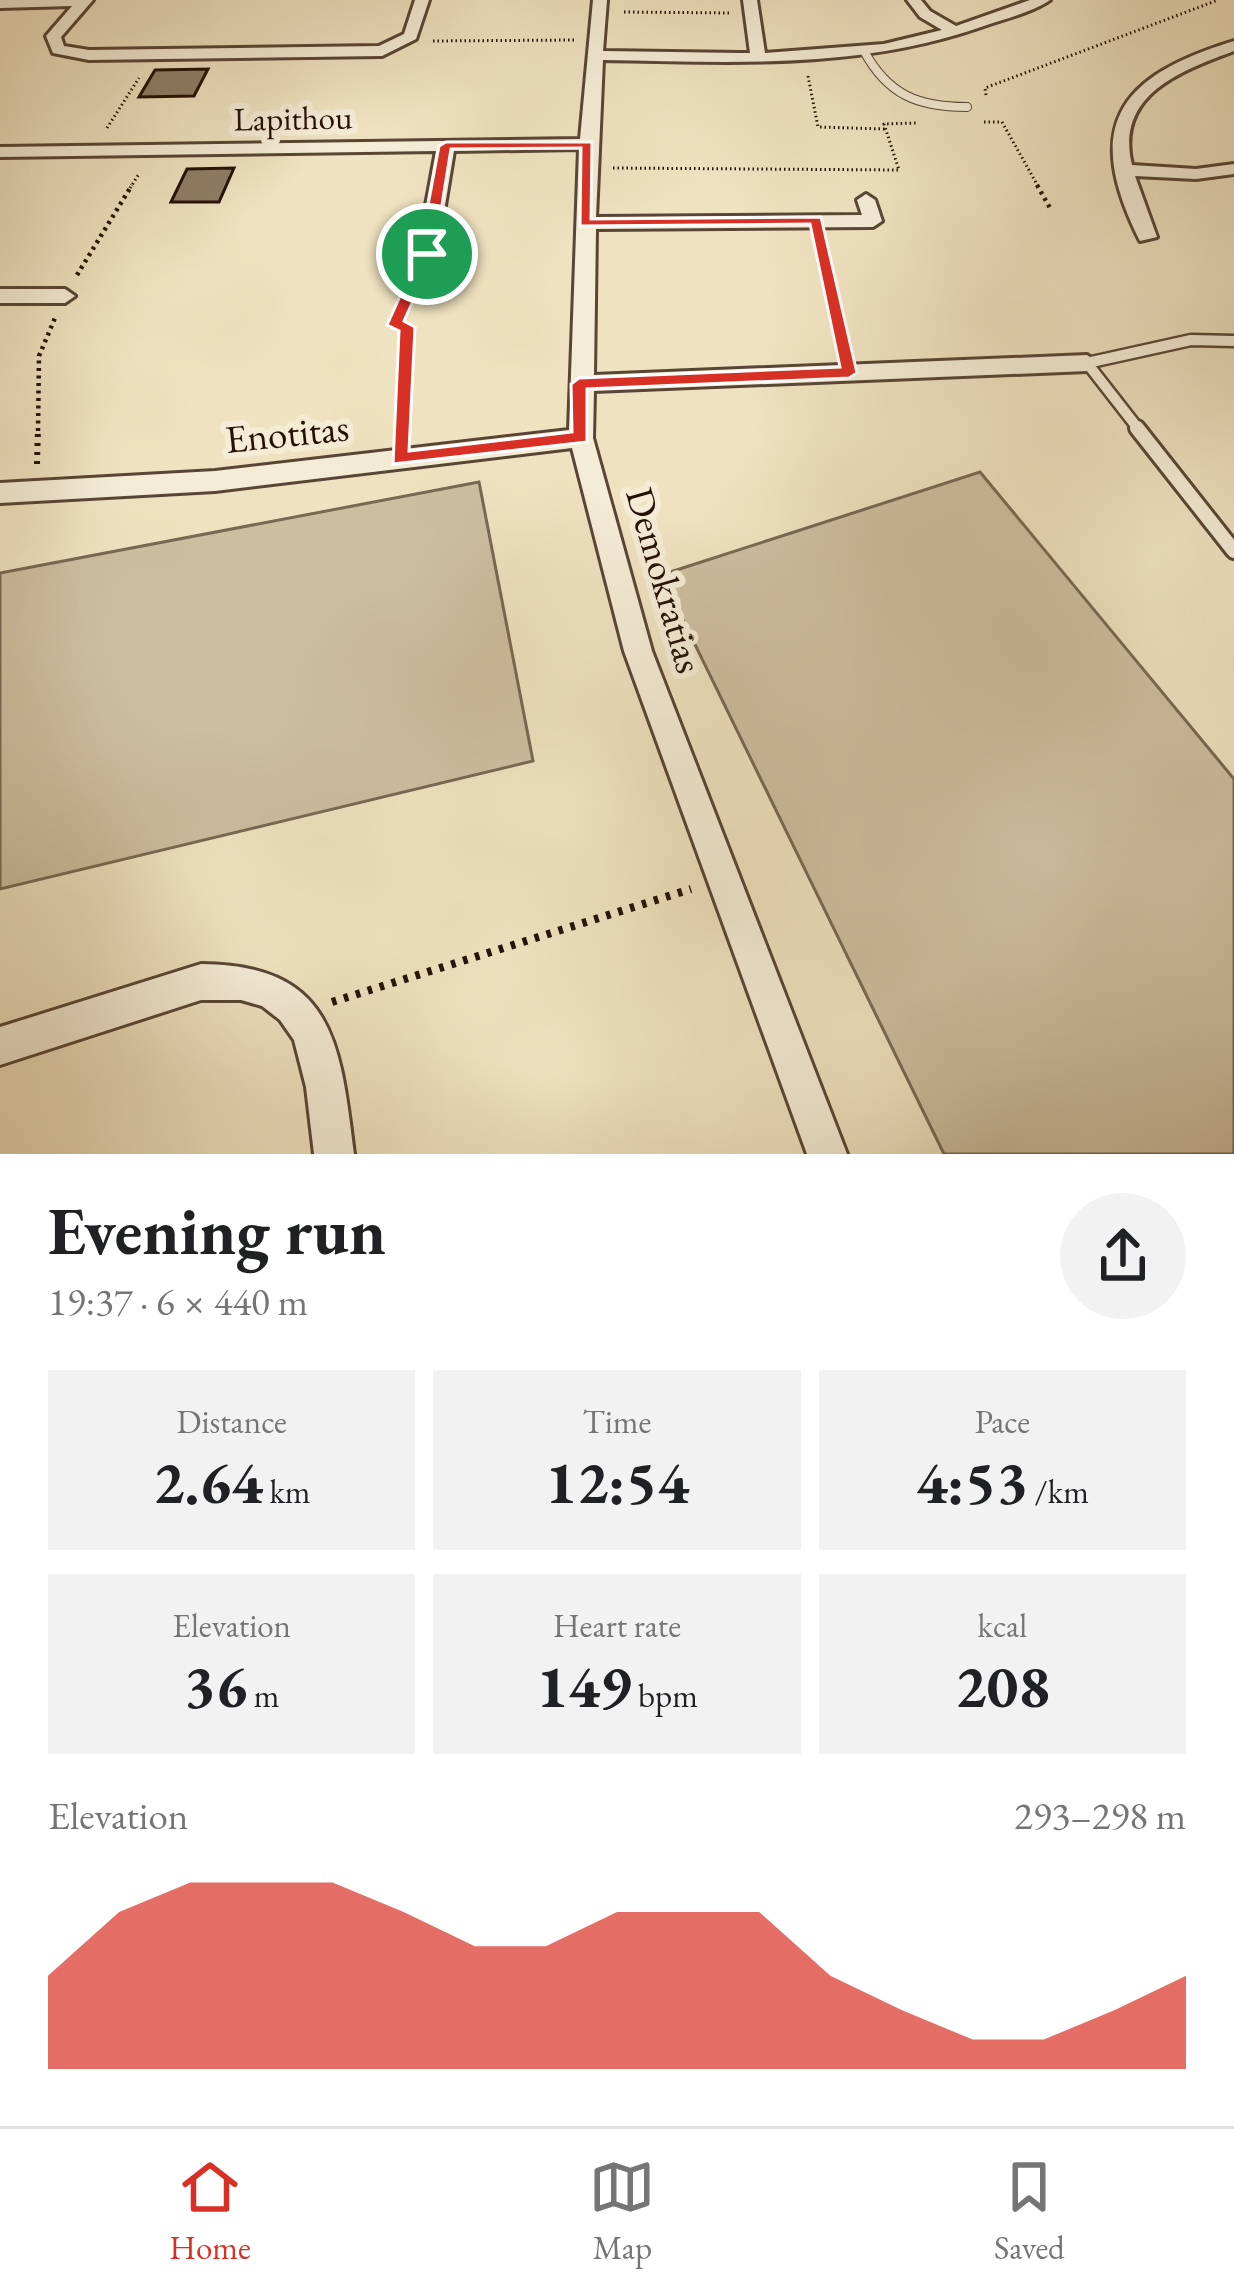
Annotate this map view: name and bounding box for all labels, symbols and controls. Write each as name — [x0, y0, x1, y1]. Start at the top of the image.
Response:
street label: Lapithou — [233, 95, 353, 141]
pin — [376, 203, 478, 305]
icon: arrive — [394, 221, 460, 287]
street label: Enotitas — [223, 401, 351, 465]
street label: Demokratias — [614, 481, 716, 679]
text: Evening run — [48, 1188, 386, 1274]
button: share — [1060, 1193, 1186, 1319]
text: 19:37 · 6 × 440 m — [48, 1276, 308, 1327]
text: Distance — [177, 1400, 287, 1443]
text: Time — [583, 1400, 651, 1443]
text: Pace — [975, 1400, 1030, 1443]
text: 2.64 — [153, 1443, 263, 1521]
text: 12:54 — [545, 1443, 689, 1521]
text: 4:53 — [916, 1443, 1028, 1521]
text: km — [263, 1470, 311, 1513]
text: /km — [1028, 1470, 1089, 1513]
text: Elevation — [172, 1604, 291, 1647]
text: Heart rate — [553, 1604, 681, 1647]
text: kcal — [978, 1604, 1027, 1647]
text: 36 — [184, 1647, 247, 1725]
text: 149 — [536, 1647, 631, 1725]
text: 208 — [955, 1647, 1050, 1725]
text: m — [247, 1674, 280, 1717]
text: bpm — [631, 1674, 698, 1717]
text: Elevation — [48, 1790, 188, 1841]
text: 293–298 m — [1014, 1790, 1186, 1841]
tab: Home — [169, 2154, 251, 2269]
tab: Map — [589, 2154, 655, 2269]
tab: Saved — [994, 2154, 1065, 2269]

